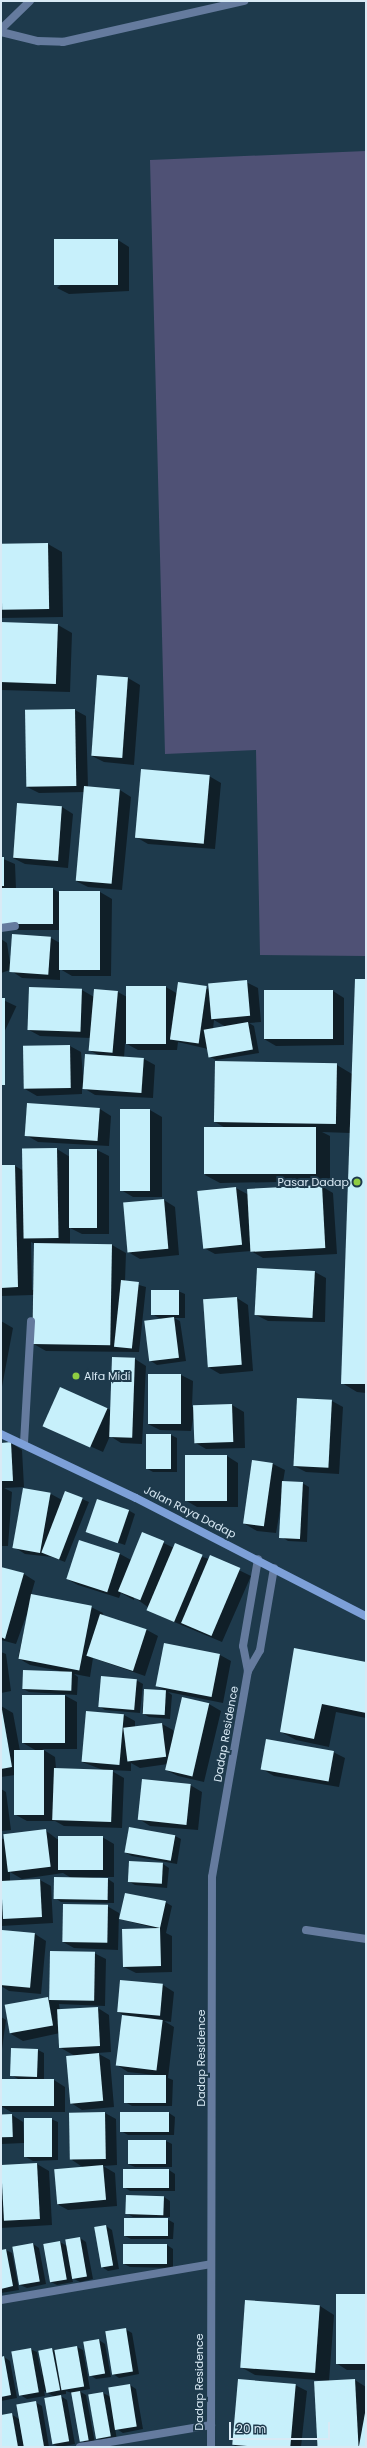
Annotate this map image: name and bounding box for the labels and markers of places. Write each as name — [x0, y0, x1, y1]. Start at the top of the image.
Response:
place label: Pasar Dadap — [277, 1175, 349, 1189]
marker: Pasar Dadap — [352, 1177, 362, 1187]
place label: Alfa Midi — [84, 1369, 130, 1383]
marker: Alfa Midi — [71, 1371, 81, 1381]

